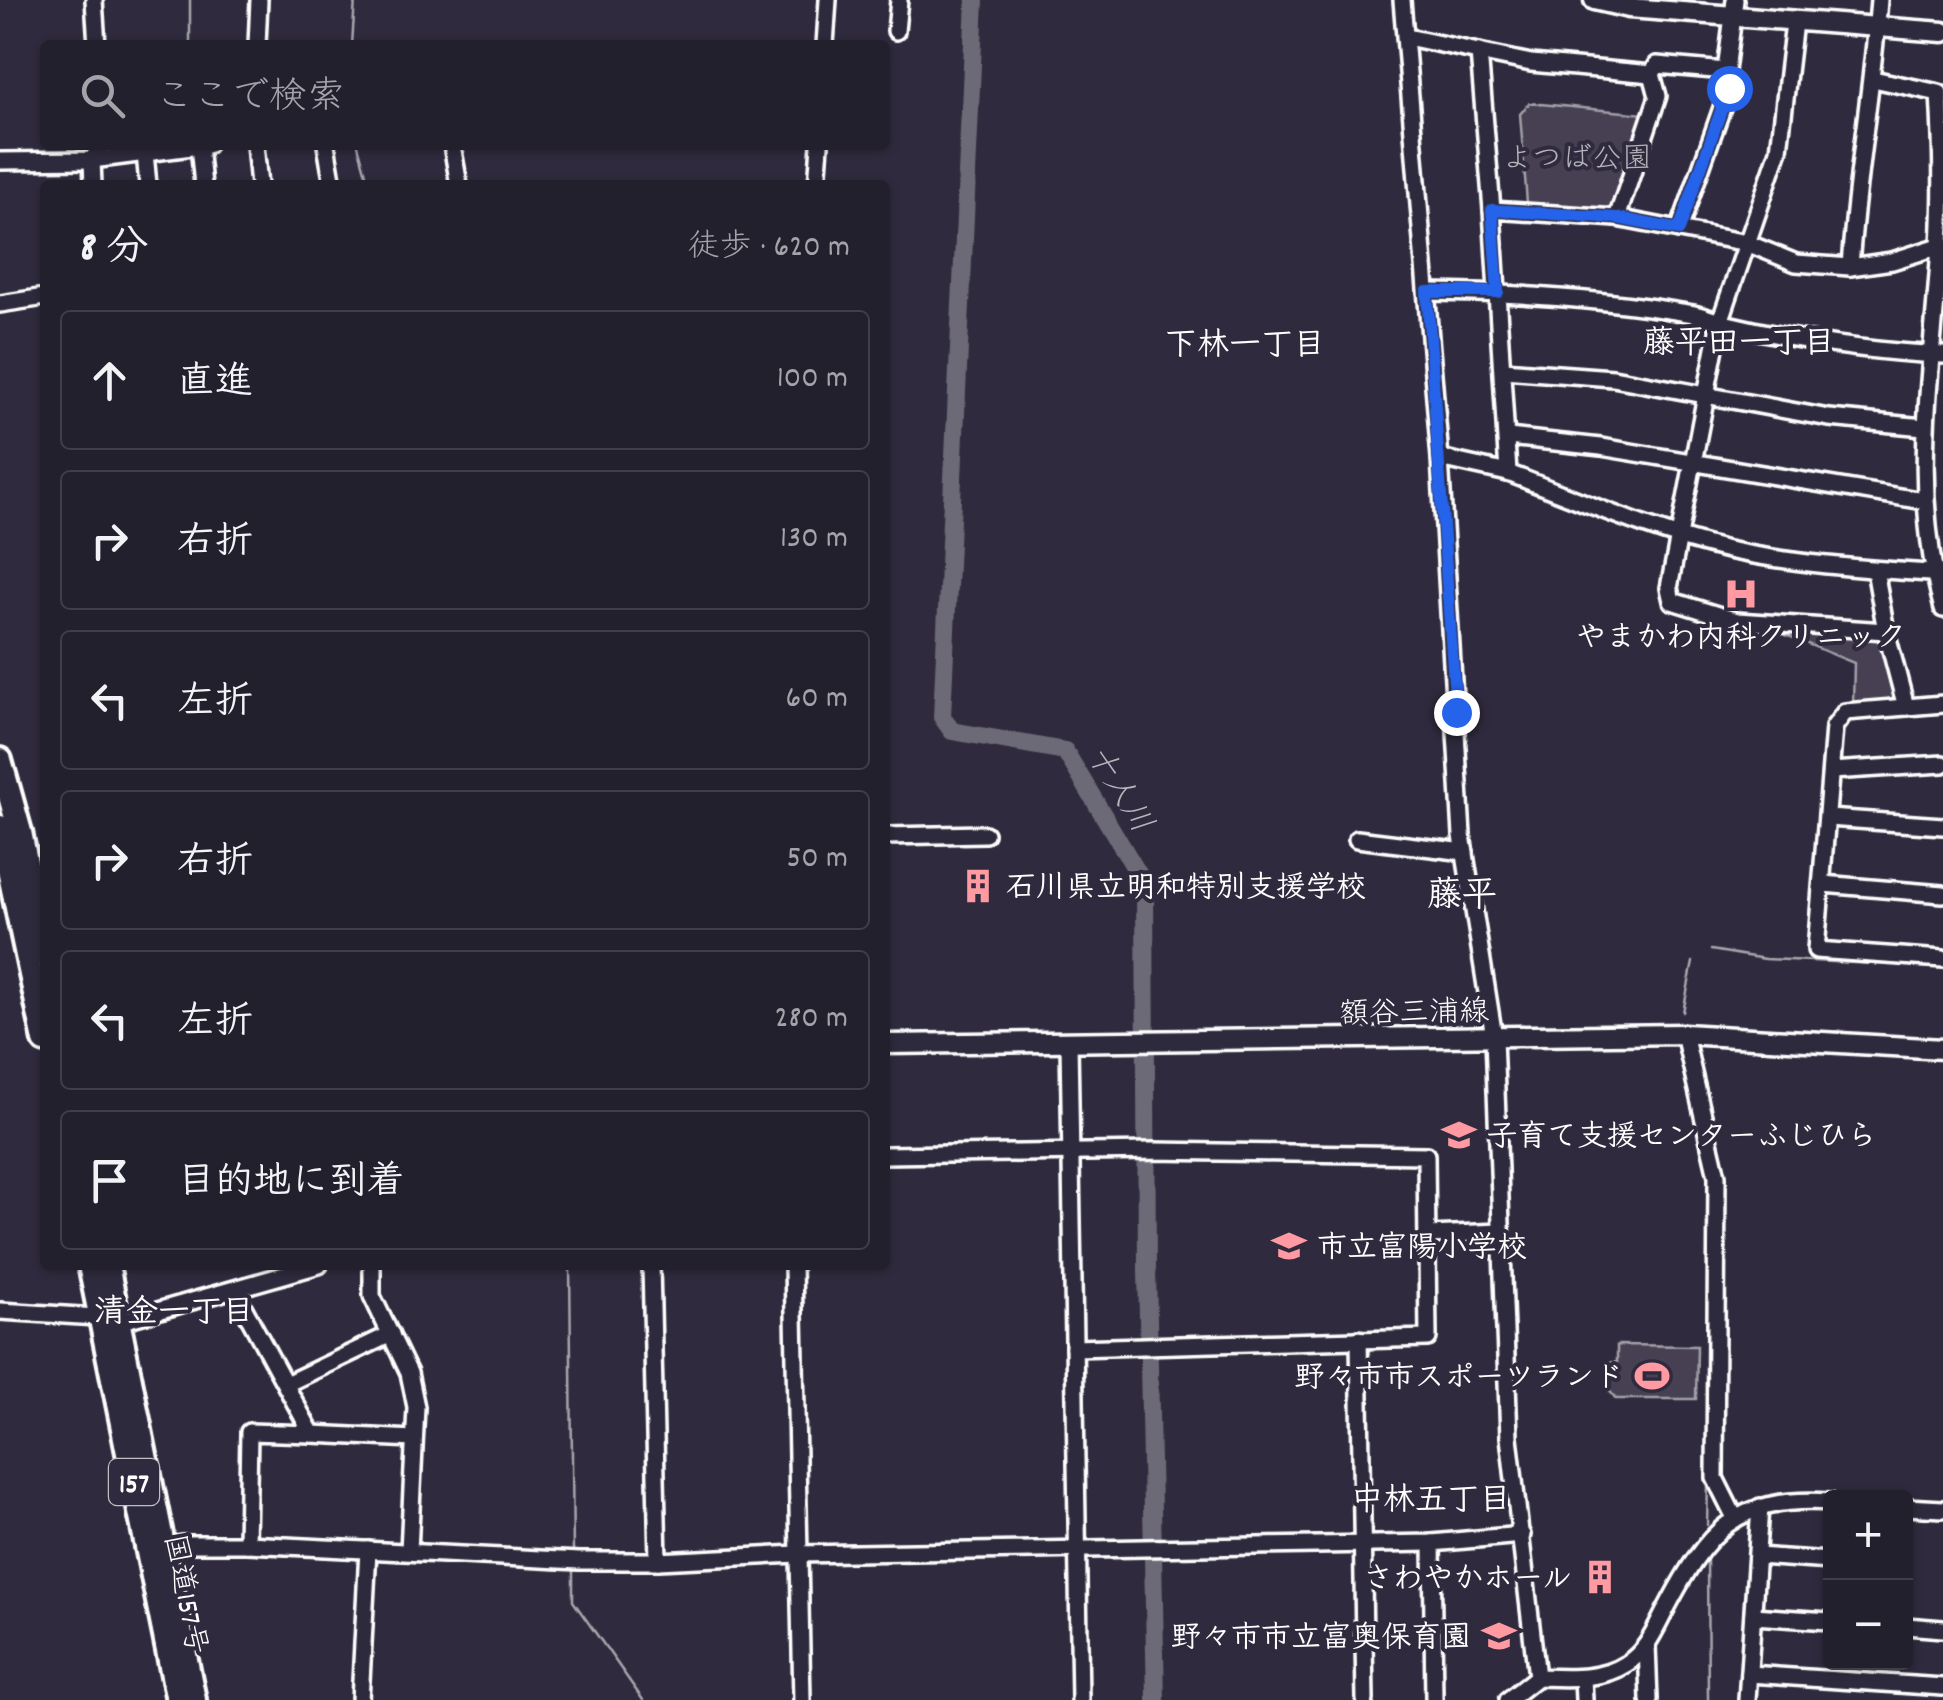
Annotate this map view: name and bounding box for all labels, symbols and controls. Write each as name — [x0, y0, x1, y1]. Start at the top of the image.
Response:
search box — [40, 40, 890, 150]
route start — [1707, 66, 1753, 112]
icon: search — [75, 68, 130, 123]
text: ここで検索 — [155, 72, 345, 127]
park label: よつば公園 — [1502, 140, 1652, 183]
text: 8 分 — [80, 221, 148, 281]
text: 徒歩 · 620 m — [688, 226, 850, 272]
district label: 藤平田一丁目 — [1643, 323, 1835, 369]
district label: 下林一丁目 — [1165, 325, 1325, 371]
icon: ahead — [82, 353, 137, 408]
text: 直進 — [177, 357, 253, 412]
text: 100 m — [777, 357, 848, 403]
icon: right — [82, 513, 137, 568]
text: 右折 — [177, 517, 253, 572]
text: 130 m — [780, 517, 848, 563]
hospital icon: やまかわ内科クリニック — [1722, 575, 1760, 613]
place label: やまかわ内科クリニック — [1576, 619, 1906, 662]
icon: left — [82, 673, 137, 728]
text: 左折 — [177, 677, 253, 732]
text: 60 m — [786, 677, 848, 723]
route end — [1434, 690, 1480, 736]
water label: 十人川 — [1072, 738, 1162, 844]
icon: right — [82, 833, 137, 888]
text: 右折 — [177, 837, 253, 892]
text: 50 m — [786, 837, 848, 883]
building icon: 石川県立明和特別支援学校 — [959, 867, 997, 905]
place label: 石川県立明和特別支援学校 — [1006, 869, 1366, 912]
district label: 藤平 — [1427, 873, 1497, 923]
icon: left — [82, 993, 137, 1048]
street label: 額谷三浦線 — [1339, 993, 1489, 1038]
text: 左折 — [177, 997, 253, 1052]
text: 280 m — [774, 997, 848, 1043]
school or university icon: 子育て支援センターふじひら — [1440, 1116, 1478, 1154]
place label: 子育て支援センターふじひら — [1487, 1118, 1878, 1161]
icon: arrive — [82, 1153, 137, 1208]
text: 目的地に到着 — [177, 1157, 405, 1212]
school or university icon: 市立富陽小学校 — [1270, 1227, 1308, 1265]
place label: 市立富陽小学校 — [1317, 1229, 1527, 1272]
district label: 清金一丁目 — [94, 1292, 254, 1338]
sports icon: 野々市市スポーツランド — [1633, 1357, 1671, 1395]
place label: 野々市市スポーツランド — [1295, 1359, 1624, 1402]
road number: 157 — [109, 1459, 159, 1505]
district label: 中林五丁目 — [1351, 1480, 1511, 1526]
map controls — [1823, 1490, 1913, 1670]
button: + — [1823, 1490, 1913, 1580]
street label: 国道157号 — [150, 1531, 215, 1659]
building icon: さわやかホール — [1581, 1558, 1619, 1596]
place label: さわやかホール — [1363, 1560, 1572, 1603]
button: − — [1823, 1580, 1913, 1670]
school or university icon: 野々市市立富奥保育園 — [1480, 1617, 1518, 1655]
place label: 野々市市立富奥保育園 — [1171, 1619, 1471, 1662]

